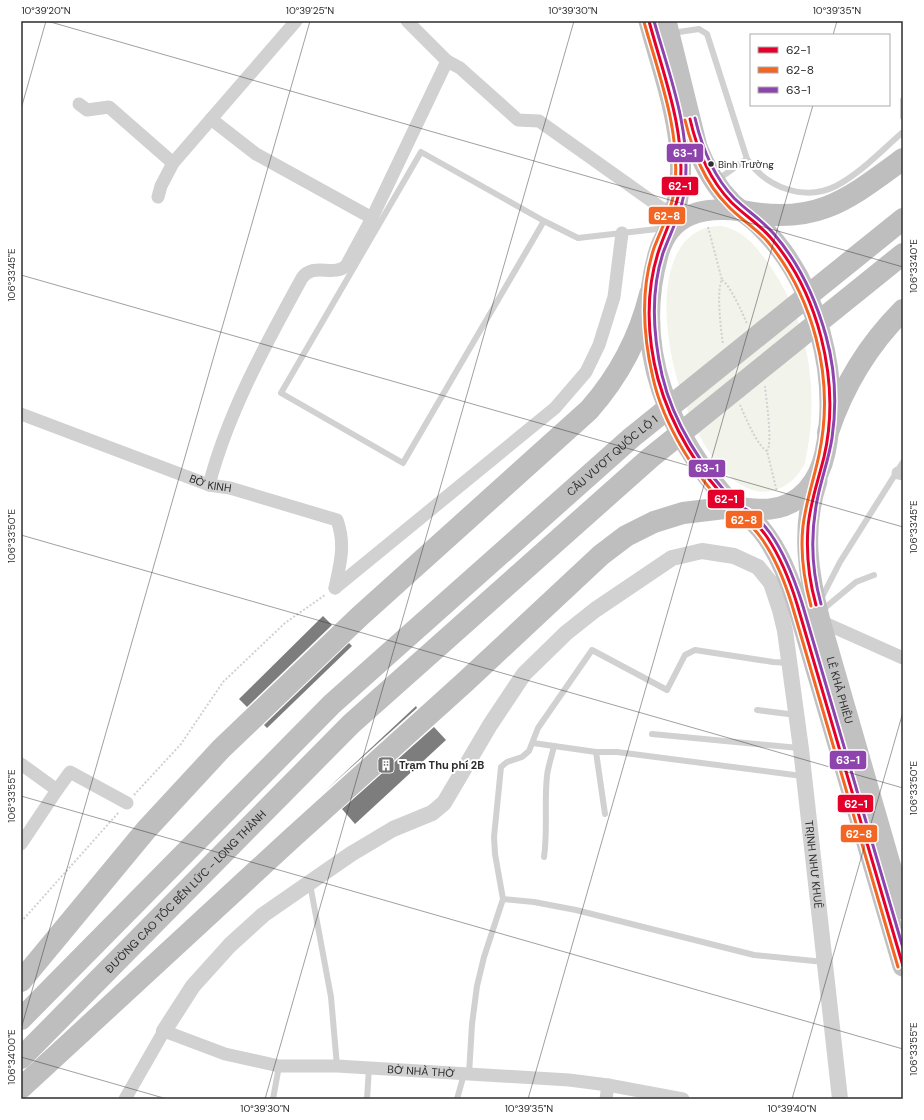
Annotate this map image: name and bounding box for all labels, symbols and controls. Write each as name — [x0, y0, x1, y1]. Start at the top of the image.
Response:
text: 10°39'20"N — [21, 4, 71, 17]
text: 10°39'25"N — [286, 4, 334, 17]
text: 10°39'30"N — [548, 4, 598, 17]
text: 10°39'35"N — [813, 4, 861, 17]
legend — [750, 34, 890, 106]
text: 62-1 — [786, 42, 810, 58]
text: 62-8 — [786, 62, 814, 78]
text: 63-1 — [786, 82, 811, 98]
line badge: 63-1 — [666, 143, 704, 163]
text: 63-1 — [673, 146, 697, 160]
place label: Bình Trường — [718, 158, 774, 171]
marker: Bình Trường — [706, 159, 716, 169]
line badge: 62-1 — [661, 176, 699, 196]
text: 62-1 — [668, 179, 692, 193]
line badge: 62-8 — [648, 206, 686, 225]
text: 62-8 — [654, 209, 680, 223]
text: 106°33'40"E — [907, 239, 920, 293]
text: 106°33'45"E — [5, 248, 18, 302]
street label: CẦU VƯỢT QUỐC LỘ 1 — [564, 412, 660, 499]
line badge: 63-1 — [688, 459, 726, 478]
text: 63-1 — [695, 461, 719, 475]
street label: BỜ KINH — [187, 471, 232, 495]
line badge: 62-1 — [707, 489, 745, 509]
text: 62-1 — [714, 492, 738, 506]
text: 106°33'45"E — [907, 500, 920, 554]
text: 106°33'50"E — [5, 509, 18, 563]
line badge: 62-8 — [725, 510, 763, 529]
text: 62-8 — [731, 513, 757, 527]
street label: LÊ KHẢ PHIÊU — [824, 655, 856, 725]
line badge: 63-1 — [829, 750, 867, 770]
text: 63-1 — [836, 753, 860, 767]
building icon: Trạm Thu phí 2B — [376, 755, 396, 775]
place label: Trạm Thu phí 2B — [399, 758, 484, 772]
text: 106°33'50"E — [907, 761, 920, 815]
text: 106°33'55"E — [5, 769, 18, 823]
line badge: 62-1 — [837, 794, 874, 813]
text: 62-1 — [844, 797, 868, 811]
street label: ĐƯỜNG CAO TỐC BẾN LỨC - LONG THÀNH — [102, 807, 269, 976]
street label: TRỊNH NHƯ KHUÊ — [802, 820, 826, 909]
line badge: 62-8 — [840, 824, 878, 843]
text: 62-8 — [846, 827, 872, 841]
text: 106°33'55"E — [907, 1022, 920, 1076]
text: 106°34'00"E — [5, 1029, 18, 1085]
street label: BỜ NHÀ THỜ — [387, 1062, 456, 1080]
text: 10°39'30"N — [240, 1102, 290, 1115]
text: 10°39'35"N — [505, 1102, 553, 1115]
text: 10°39'40"N — [767, 1102, 817, 1115]

